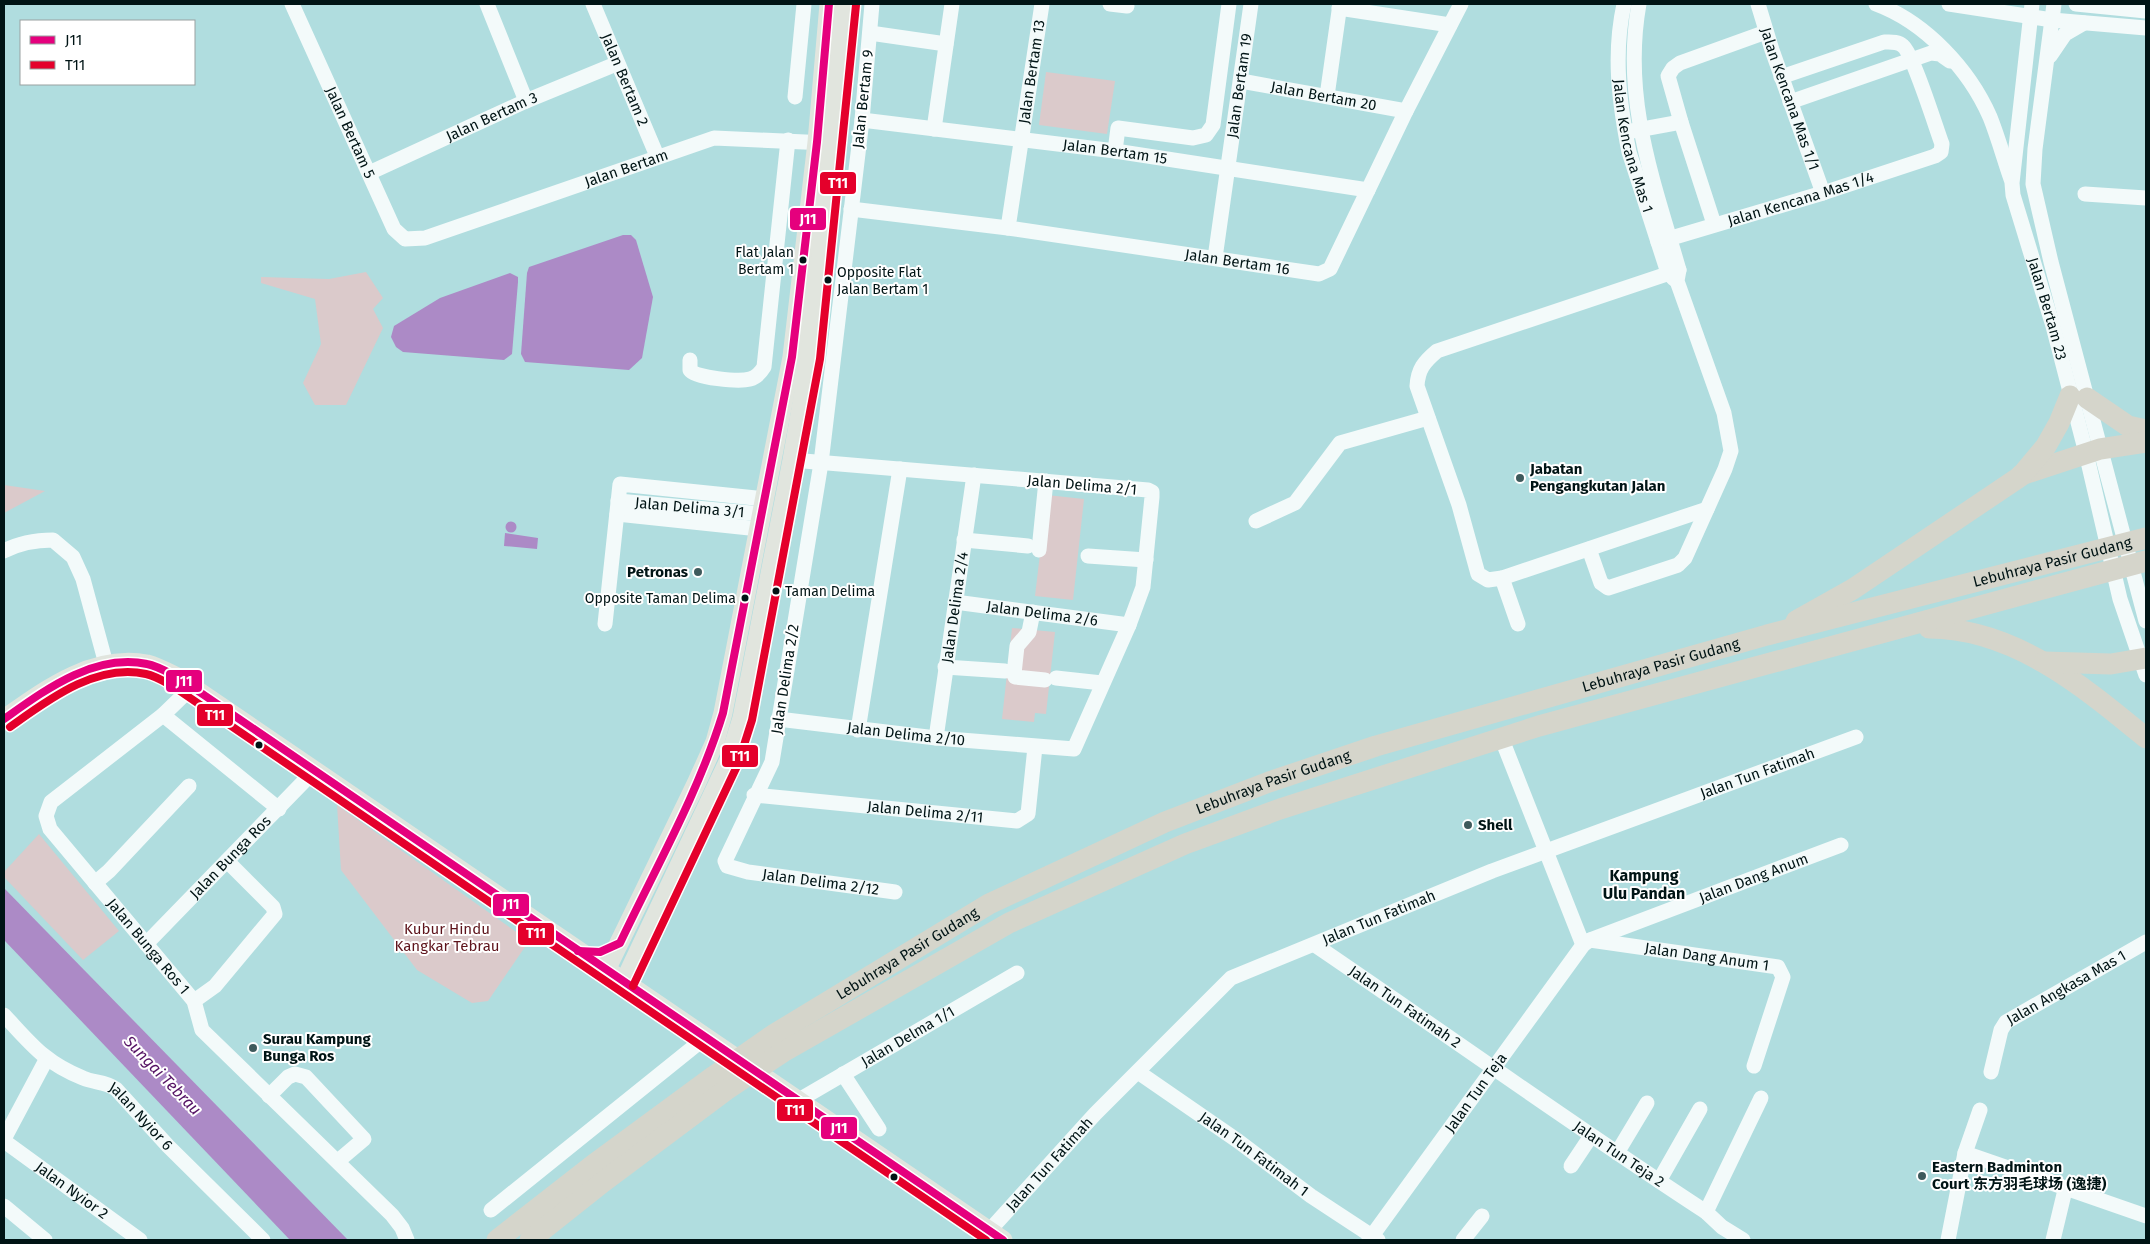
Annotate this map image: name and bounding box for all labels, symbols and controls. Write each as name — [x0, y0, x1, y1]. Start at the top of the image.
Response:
street label: Jalan Bertam 13 — [1015, 18, 1049, 125]
legend — [20, 20, 195, 85]
street label: Jalan Kencana Mas 1/1 — [1757, 25, 1823, 173]
text: J11 — [65, 31, 82, 49]
street label: Jalan Bertam 2 — [597, 31, 652, 129]
street label: Jalan Bertam 19 — [1223, 32, 1256, 139]
street label: Jalan Bertam 9 — [849, 49, 877, 149]
text: T11 — [65, 56, 85, 74]
street label: Jalan Bertam 20 — [1269, 78, 1378, 114]
street label: Jalan Kencana Mas 1 — [1610, 79, 1657, 215]
street label: Jalan Bertam 5 — [322, 84, 379, 181]
street label: Jalan Bertam 3 — [443, 88, 540, 146]
street label: Jalan Bertam 15 — [1062, 136, 1169, 168]
street label: Jalan Bertam — [582, 146, 671, 191]
street label: Jalan Kencana Mas 1/4 — [1725, 168, 1876, 230]
line badge: T11 — [819, 171, 857, 195]
text: T11 — [828, 175, 848, 192]
line badge: J11 — [789, 207, 827, 231]
text: J11 — [798, 211, 817, 228]
place label: Flat Jalan Bertam 1 — [735, 244, 794, 278]
street label: Jalan Bertam 16 — [1184, 245, 1291, 279]
marker: Flat Jalan Bertam 1 — [798, 255, 808, 265]
street label: Jalan Bertam 23 — [2024, 255, 2071, 362]
place label: Opposite Flat Jalan Bertam 1 — [837, 264, 928, 298]
marker: Opposite Flat Jalan Bertam 1 — [823, 275, 833, 285]
place label: Jabatan Pengangkutan Jalan — [1529, 460, 1665, 495]
street label: Jalan Delima 2/1 — [1026, 471, 1138, 499]
marker: Jabatan Pengangkutan Jalan — [1514, 472, 1526, 484]
street label: Jalan Delima 3/1 — [634, 494, 745, 521]
street label: Lebuhraya Pasir Gudang — [1971, 533, 2134, 591]
street label: Jalan Delima 2/4 — [938, 551, 972, 664]
place label: Petronas — [627, 563, 688, 581]
marker: Petronas — [692, 566, 704, 578]
place label: Taman Delima — [785, 583, 875, 600]
marker: Taman Delima — [771, 586, 781, 596]
place label: Opposite Taman Delima — [585, 590, 736, 607]
marker: Opposite Taman Delima — [740, 593, 750, 603]
street label: Jalan Delima 2/6 — [985, 597, 1099, 630]
street label: Jalan Delima 2/2 — [767, 623, 803, 735]
street label: Lebuhraya Pasir Gudang — [1580, 634, 1742, 696]
line badge: J11 — [165, 669, 203, 693]
text: J11 — [174, 673, 193, 690]
line badge: T11 — [196, 703, 234, 727]
text: T11 — [205, 707, 225, 724]
street label: Jalan Delima 2/10 — [846, 718, 966, 749]
unlabelled marker — [254, 740, 264, 750]
line badge: T11 — [721, 744, 759, 768]
street label: Jalan Tun Fatimah — [1698, 744, 1817, 803]
street label: Lebuhraya Pasir Gudang — [1193, 746, 1353, 818]
text: T11 — [730, 748, 750, 765]
street label: Jalan Delima 2/11 — [866, 797, 984, 827]
street label: Jalan Bunga Ros — [186, 812, 275, 903]
place label: Shell — [1478, 816, 1513, 834]
marker: Shell — [1462, 819, 1474, 831]
street label: Jalan Dang Anum — [1697, 849, 1811, 907]
street label: Jalan Delima 2/12 — [761, 865, 880, 899]
district label: Kampung Ulu Pandan — [1603, 866, 1685, 903]
street label: Jalan Tun Fatimah — [1320, 886, 1438, 949]
line badge: J11 — [492, 893, 530, 917]
street label: Jalan Bunga Ros 1 — [103, 895, 193, 998]
text: J11 — [501, 896, 520, 913]
street label: Lebuhraya Pasir Gudang — [833, 903, 982, 1004]
park label: Kubur Hindu Kangkar Tebrau — [394, 920, 500, 955]
line badge: T11 — [517, 922, 555, 946]
text: T11 — [526, 925, 546, 942]
street label: Jalan Dang Anum 1 — [1643, 939, 1770, 975]
street label: Jalan Angkasa Mas 1 — [2003, 946, 2129, 1029]
street label: Jalan Tun Fatimah 2 — [1345, 962, 1464, 1052]
street label: Jalan Delma 1/1 — [858, 1002, 958, 1071]
place label: Surau Kampung Bunga Ros — [263, 1030, 371, 1065]
water label: Sungai Tebrau — [119, 1031, 205, 1119]
marker: Surau Kampung Bunga Ros — [247, 1042, 259, 1054]
street label: Jalan Tun Teja — [1441, 1049, 1511, 1136]
street label: Jalan Nyior 6 — [106, 1078, 177, 1154]
line badge: T11 — [776, 1098, 814, 1122]
text: T11 — [785, 1102, 805, 1119]
street label: Jalan Tun Fatimah 1 — [1196, 1108, 1312, 1200]
street label: Jalan Tun Fatimah — [1002, 1114, 1097, 1215]
line badge: J11 — [820, 1116, 858, 1140]
street label: Jalan Tun Teja 2 — [1570, 1117, 1668, 1191]
text: J11 — [829, 1120, 848, 1137]
street label: Jalan Nyior 2 — [32, 1158, 112, 1223]
place label: Eastern Badminton Court 东方羽毛球场 (逸捷) — [1932, 1158, 2106, 1193]
marker: Eastern Badminton Court 东方羽毛球场 (逸捷) — [1916, 1170, 1928, 1182]
unlabelled marker — [889, 1172, 899, 1182]

